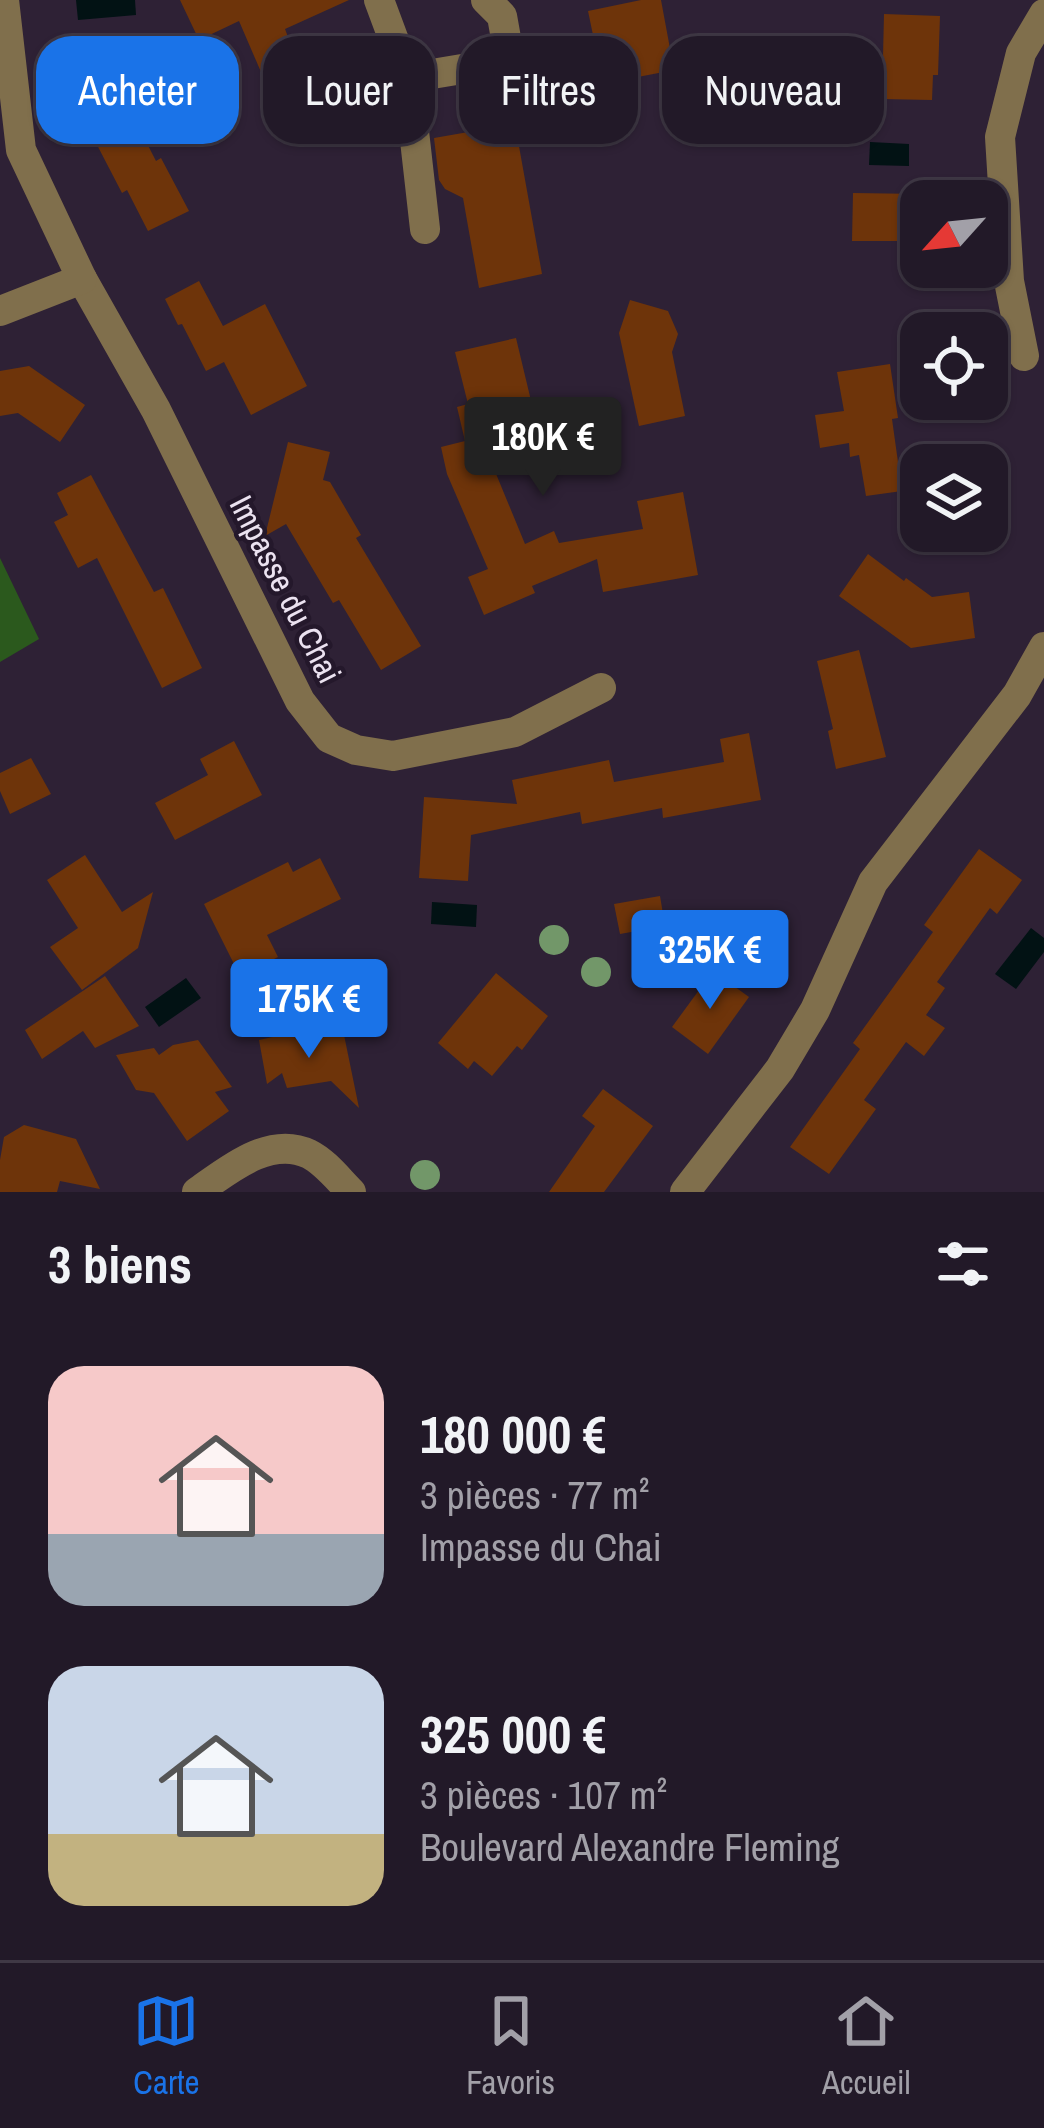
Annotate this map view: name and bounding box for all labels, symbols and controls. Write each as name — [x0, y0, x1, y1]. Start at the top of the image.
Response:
chip: Acheter — [36, 36, 239, 144]
chip: Louer — [263, 36, 435, 144]
chip: Filtres — [459, 36, 638, 144]
chip: Nouveau — [662, 36, 884, 144]
north arrow — [900, 180, 1008, 288]
map controls — [900, 180, 1008, 552]
button: locate — [900, 312, 1008, 420]
pin: 180K € — [445, 397, 641, 499]
text: 180K € — [491, 410, 595, 462]
button: layers — [900, 444, 1008, 552]
street label: Impasse du Chai — [220, 488, 352, 690]
pin: 325K € — [612, 910, 808, 1012]
text: 325K € — [658, 923, 762, 975]
pin: 175K € — [211, 959, 407, 1061]
text: 175K € — [257, 972, 361, 1024]
text: 3 biens — [48, 1230, 192, 1299]
icon: filters — [930, 1231, 996, 1297]
text: 180 000 € — [420, 1400, 606, 1469]
icon: home — [144, 1414, 288, 1558]
text: 3 pièces · 77 m² — [420, 1469, 649, 1521]
text: Impasse du Chai — [420, 1521, 662, 1573]
text: 325 000 € — [420, 1700, 606, 1769]
icon: home — [144, 1714, 288, 1858]
text: 3 pièces · 107 m² — [420, 1769, 667, 1821]
text: Boulevard Alexandre Fleming — [420, 1821, 840, 1873]
tab: Carte — [133, 1988, 200, 2104]
tab: Favoris — [466, 1988, 555, 2104]
tab: Accueil — [822, 1988, 911, 2104]

